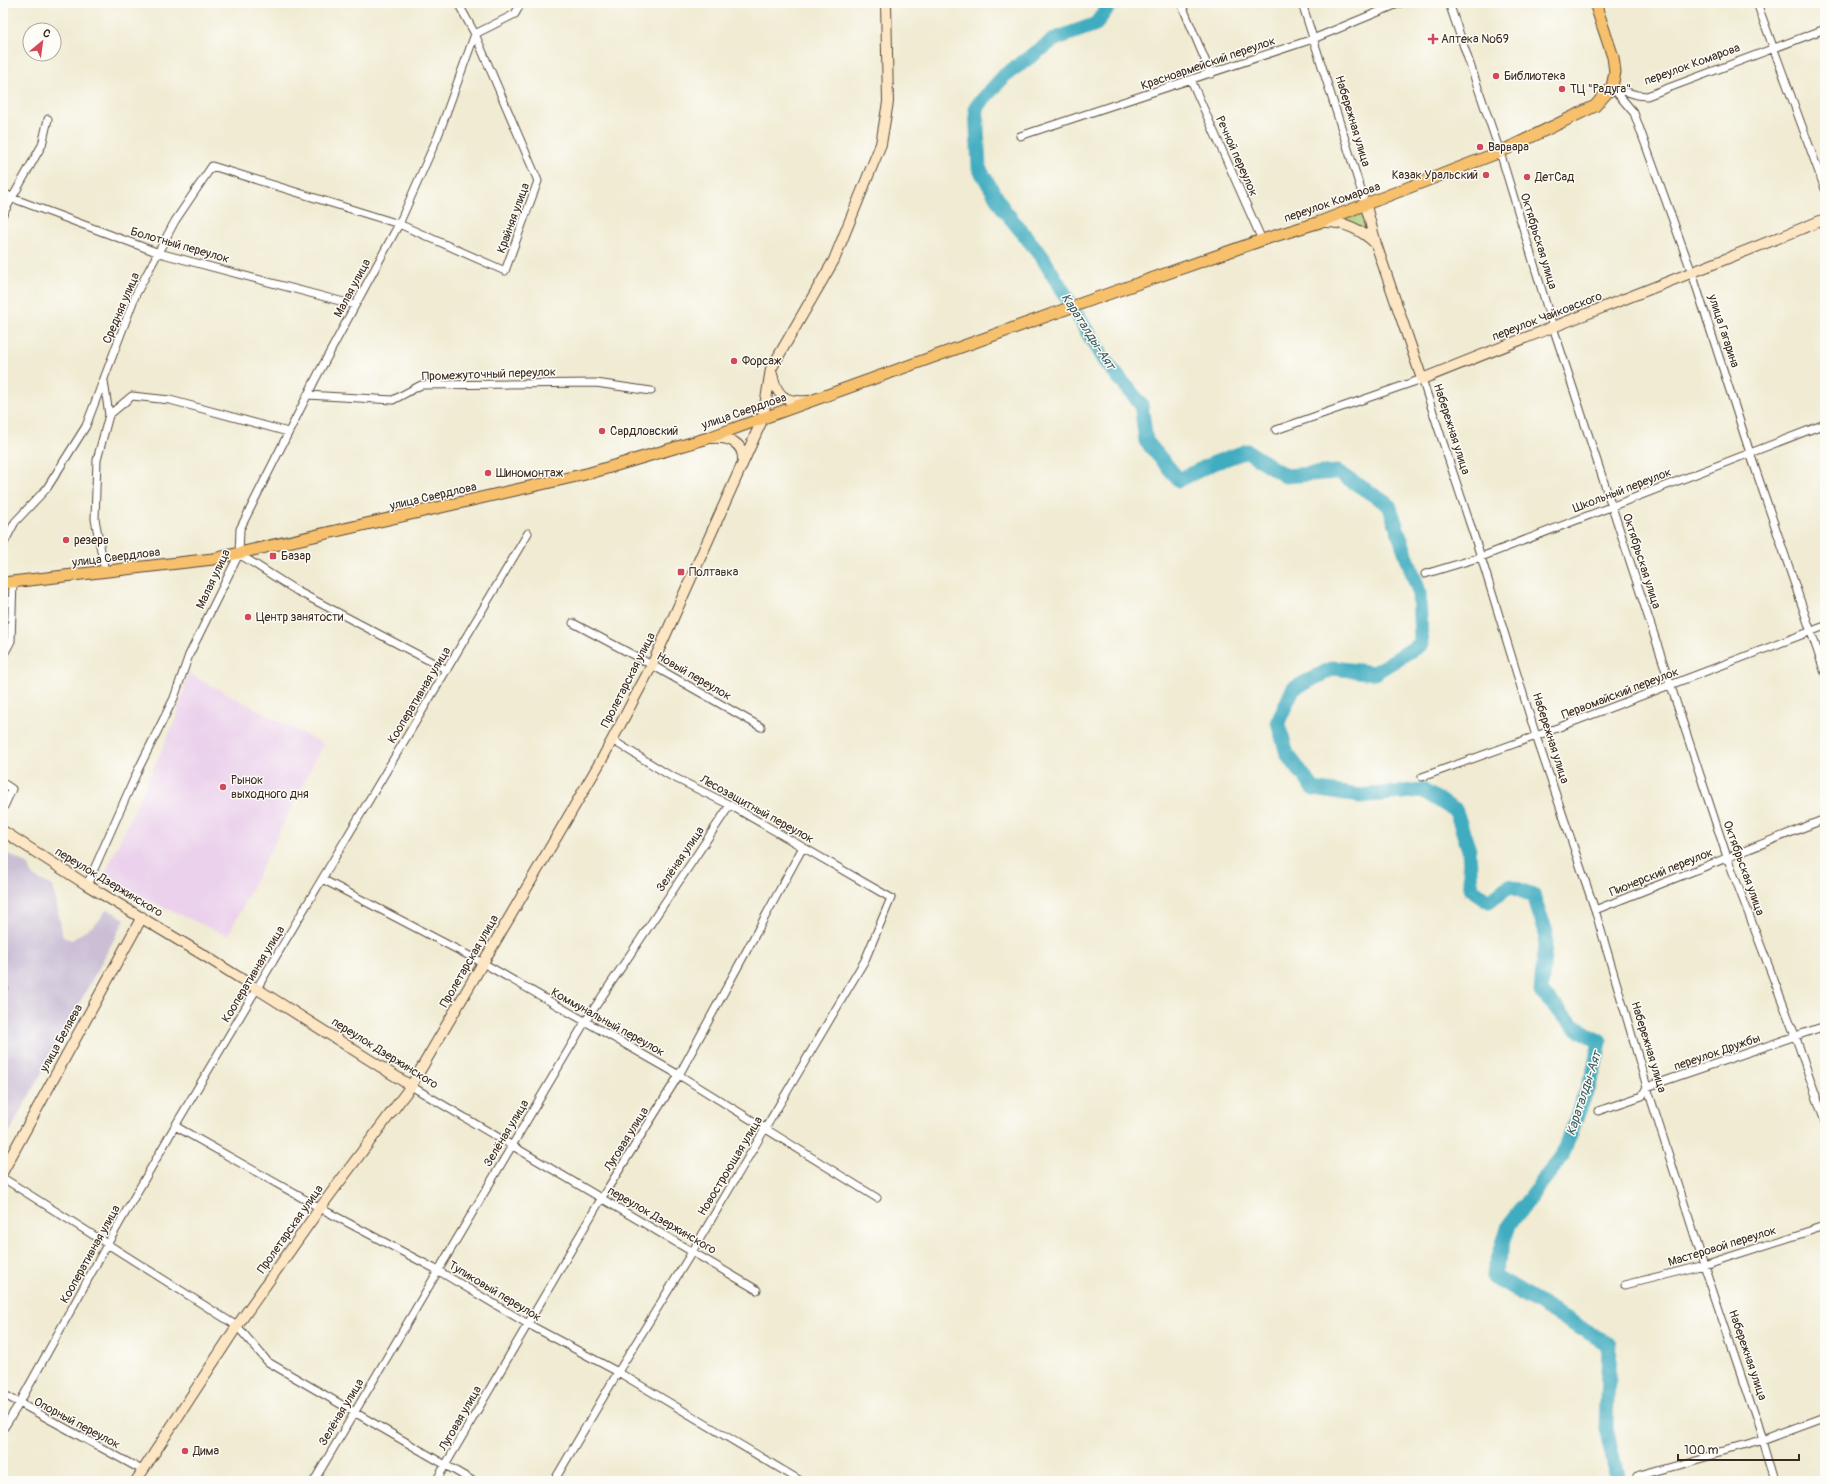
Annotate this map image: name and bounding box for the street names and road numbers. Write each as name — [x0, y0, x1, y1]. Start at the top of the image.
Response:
street label: Красноармейский переулок — [1139, 33, 1277, 94]
street label: переулок Комарова — [1642, 40, 1742, 89]
street label: Набережная улица — [1332, 74, 1374, 169]
street label: Речной переулок — [1212, 114, 1261, 199]
street label: переулок Комарова — [1282, 179, 1383, 226]
street label: Крайняя улица — [494, 181, 533, 255]
street label: Октябрьская улица — [1517, 191, 1560, 291]
street label: Болотный переулок — [129, 224, 231, 267]
street label: Малая улица — [331, 256, 374, 320]
street label: Средняя улица — [100, 270, 143, 346]
street label: переулок Чайковского — [1490, 288, 1605, 344]
street label: улица Гагарина — [1704, 292, 1743, 370]
street label: Промежуточный переулок — [422, 365, 556, 384]
street label: Набережная улица — [1430, 382, 1473, 477]
street label: улица Свердлова — [699, 390, 789, 433]
street label: Школьный переулок — [1571, 465, 1673, 516]
street label: улица Свердлова — [387, 479, 478, 514]
street label: Октябрьская улица — [1619, 512, 1664, 611]
street label: улица Свердлова — [70, 545, 161, 570]
street label: Малая улица — [193, 547, 234, 611]
street label: Пролетарская улица — [598, 630, 659, 730]
street label: Кооперативная улица — [385, 644, 454, 746]
street label: Новый переулок — [654, 649, 734, 704]
street label: Первомайский переулок — [1560, 664, 1681, 723]
street label: Набережная улица — [1529, 691, 1572, 786]
street label: Лесозащитный переулок — [696, 771, 816, 847]
street label: Октябрьская улица — [1719, 819, 1768, 918]
street label: Зелёная улица — [653, 823, 708, 895]
street label: переулок Дзержинского — [52, 844, 166, 921]
street label: Пионерский переулок — [1607, 845, 1715, 900]
street label: Пролетарская улица — [437, 912, 502, 1010]
street label: Кооперативная улица — [219, 923, 288, 1025]
street label: Коммунальный переулок — [548, 985, 667, 1060]
street label: Набережная улица — [1628, 1000, 1670, 1095]
street label: улица Беляева — [36, 1001, 86, 1076]
street label: переулок Дзержинского — [329, 1014, 441, 1093]
street label: переулок Дружбы — [1672, 1031, 1763, 1074]
street label: Зелёная улица — [481, 1097, 533, 1170]
street label: Луговая улица — [600, 1104, 652, 1175]
street label: Новостроющая улица — [695, 1114, 766, 1219]
street label: Пролетарская улица — [254, 1182, 327, 1277]
street label: переулок Дзержинского — [605, 1183, 719, 1258]
street label: Кооперативная улица — [57, 1202, 124, 1306]
street label: Мастеровой переулок — [1666, 1223, 1778, 1270]
street label: Тупиковый переулок — [446, 1258, 544, 1325]
street label: Набережная улица — [1725, 1308, 1770, 1403]
street label: Зелёная улица — [316, 1376, 368, 1449]
street label: Луговая улица — [435, 1383, 485, 1454]
street label: Опорный переулок — [31, 1394, 122, 1453]

